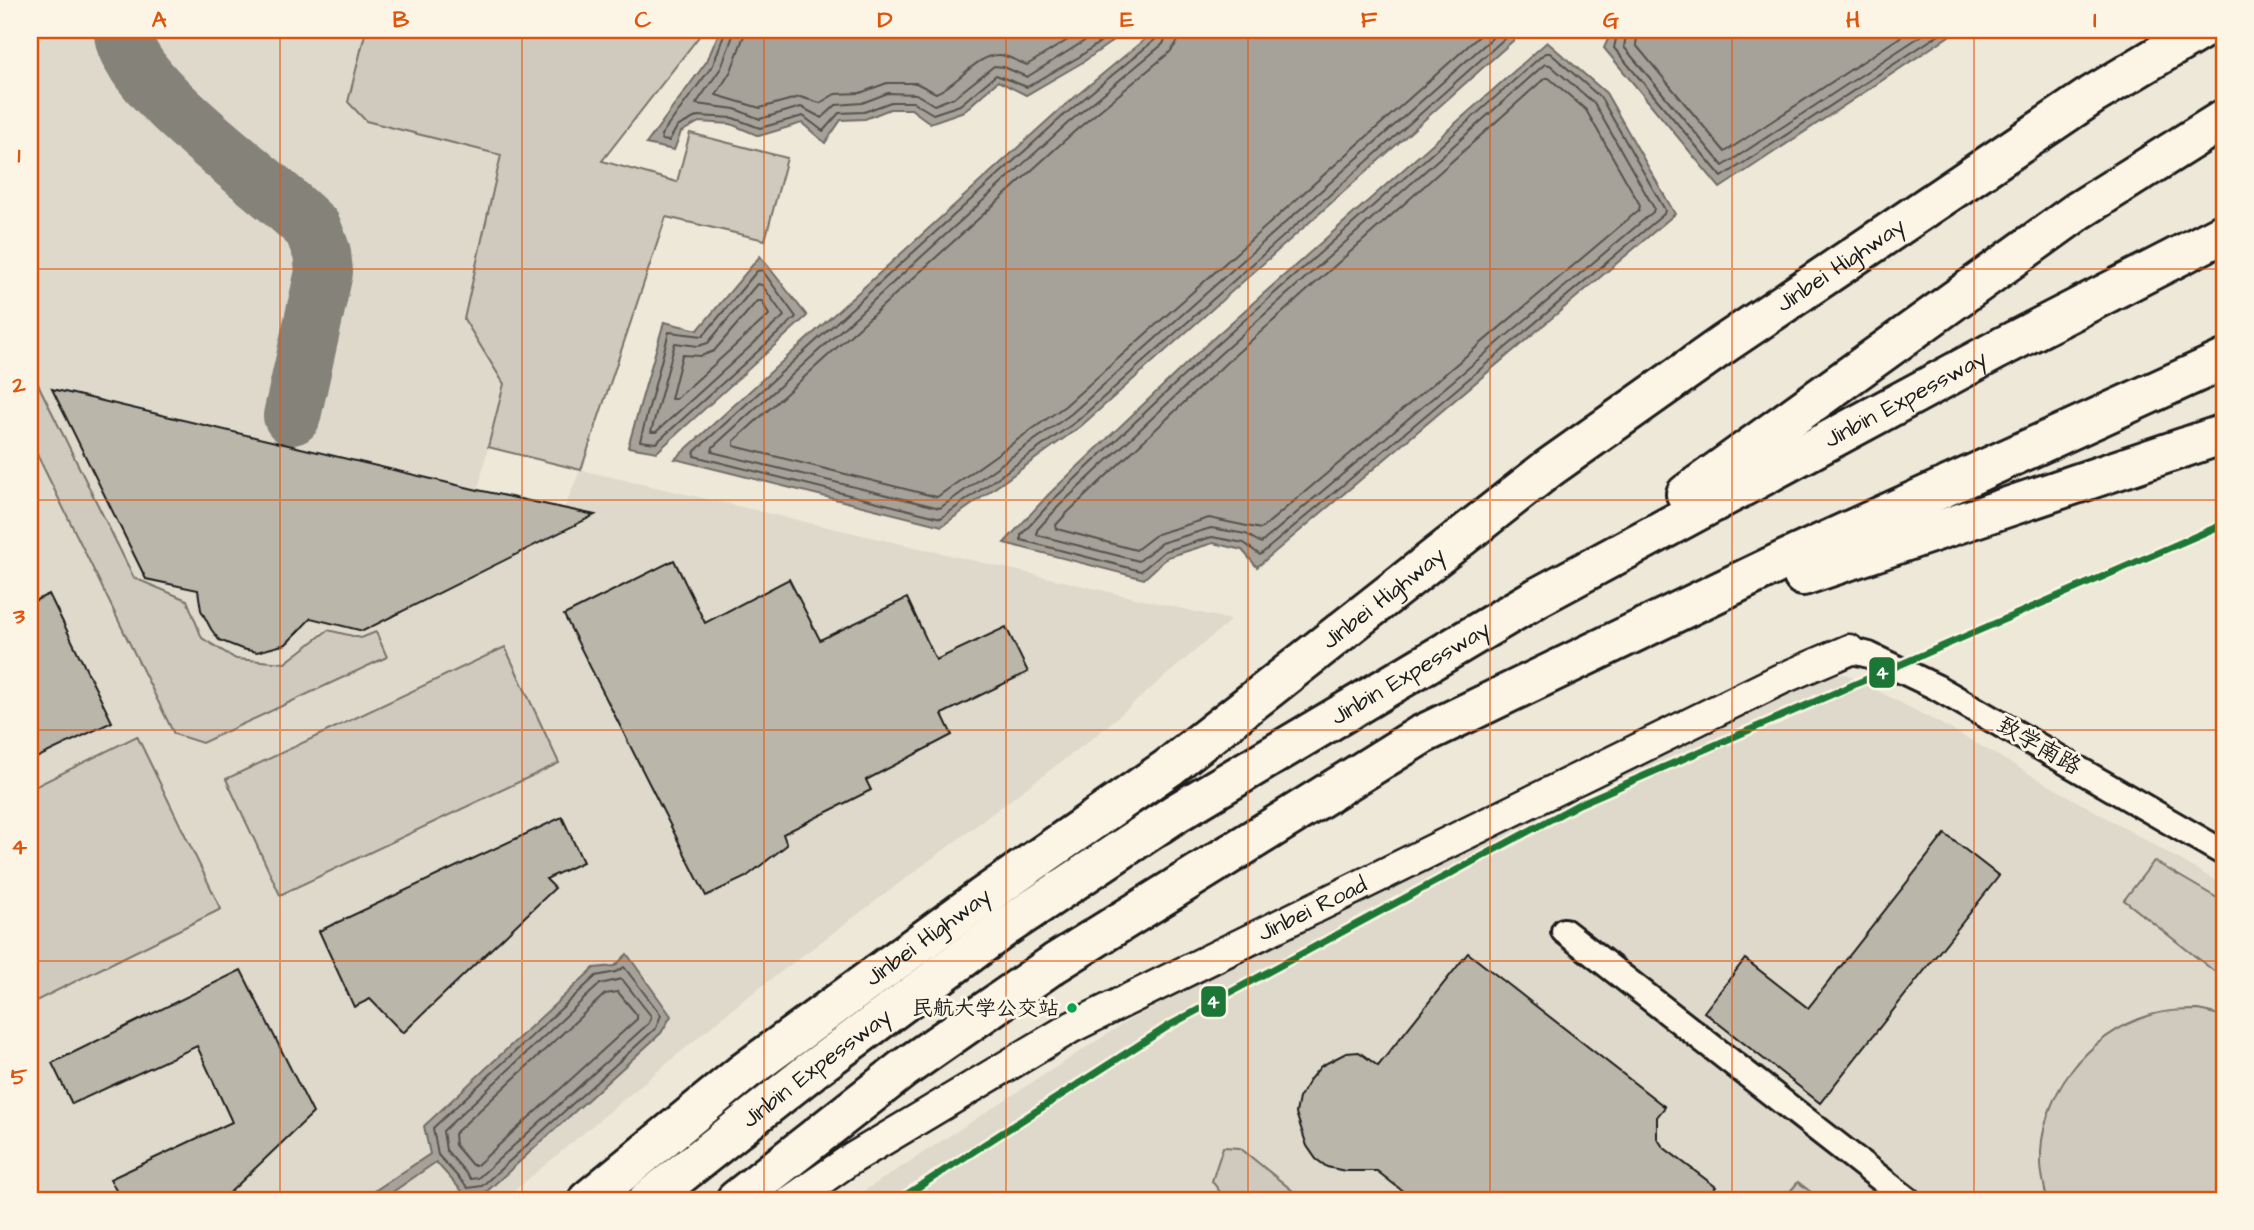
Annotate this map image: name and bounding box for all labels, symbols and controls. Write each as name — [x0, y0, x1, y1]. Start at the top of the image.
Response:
text: A — [152, 4, 167, 36]
text: B — [393, 4, 410, 36]
text: C — [635, 4, 652, 36]
text: D — [878, 4, 893, 36]
text: E — [1120, 4, 1134, 36]
text: F — [1361, 4, 1378, 36]
text: G — [1603, 4, 1619, 36]
text: H — [1846, 4, 1860, 36]
text: I — [2093, 4, 2097, 36]
text: 1 — [18, 139, 21, 171]
street label: Jinbei Highway — [1770, 210, 1912, 320]
street label: Jinbin Expessway — [1819, 342, 1993, 456]
text: 2 — [11, 369, 26, 401]
street label: Jinbei Highway — [1315, 539, 1453, 657]
text: 3 — [12, 600, 25, 632]
street label: Jinbin Expessway — [1325, 613, 1497, 733]
line badge: 4 — [1868, 656, 1896, 689]
text: 4 — [1876, 660, 1889, 687]
street label: 致学南路 — [1991, 709, 2087, 783]
text: 4 — [11, 831, 27, 863]
street label: Jinbei Road — [1252, 869, 1373, 949]
street label: Jinbei Highway — [859, 880, 998, 994]
line badge: 4 — [1200, 985, 1227, 1018]
text: 4 — [1207, 989, 1220, 1016]
place label: 民航大学公交站 — [912, 994, 1059, 1023]
street label: Jinbin Expessway — [735, 1001, 899, 1136]
marker: 民航大学公交站 — [1065, 1001, 1079, 1015]
text: 5 — [11, 1061, 28, 1093]

